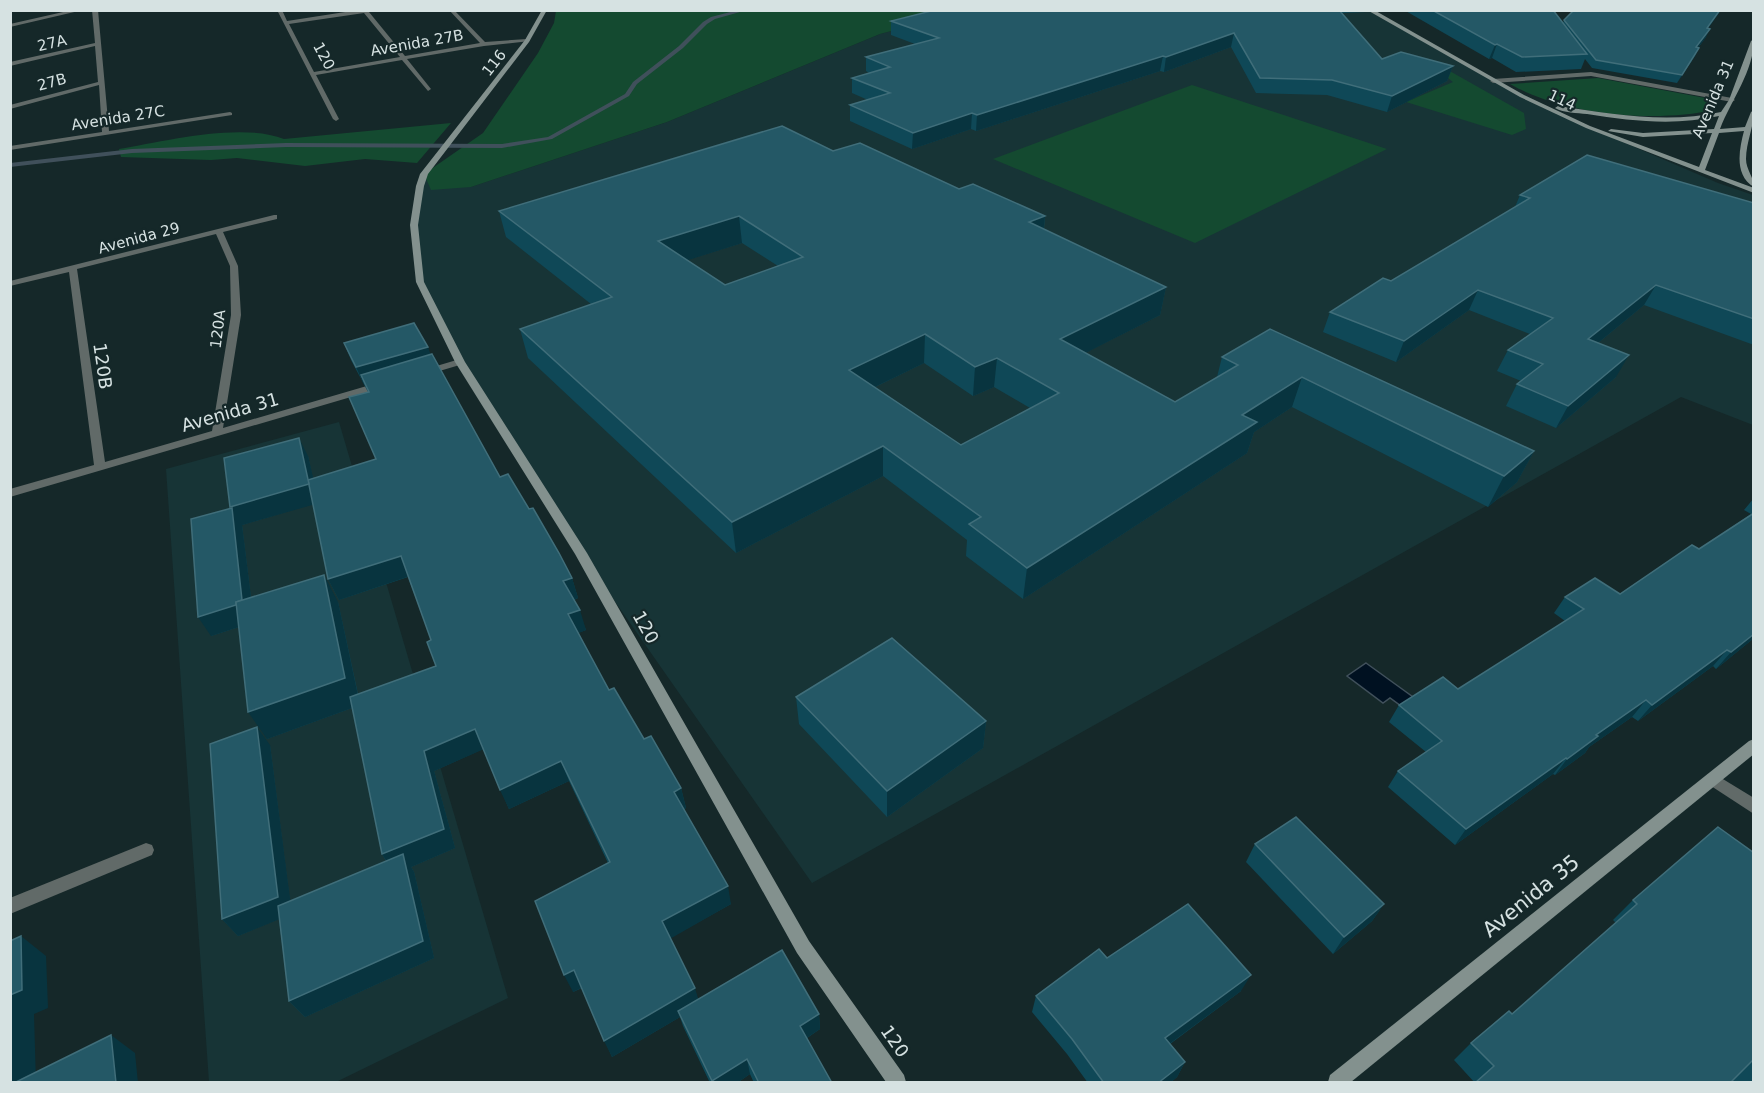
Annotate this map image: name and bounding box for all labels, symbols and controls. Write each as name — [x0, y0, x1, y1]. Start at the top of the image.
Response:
street label: Avenida 27B — [369, 26, 465, 60]
street label: 27A — [36, 31, 69, 55]
street label: 120 — [309, 39, 339, 73]
street label: 116 — [478, 46, 510, 80]
street label: Avenida 31 — [1688, 57, 1738, 141]
street label: 27B — [35, 70, 69, 94]
street label: 114 — [1545, 86, 1579, 114]
street label: Avenida 27C — [70, 102, 166, 134]
street label: Avenida 29 — [96, 218, 182, 258]
street label: 120A — [207, 308, 229, 349]
street label: 120B — [89, 341, 117, 391]
street label: Avenida 31 — [179, 388, 281, 436]
street label: 120 — [628, 607, 664, 647]
street label: Avenida 35 — [1478, 850, 1584, 942]
street label: 120 — [877, 1021, 913, 1061]

